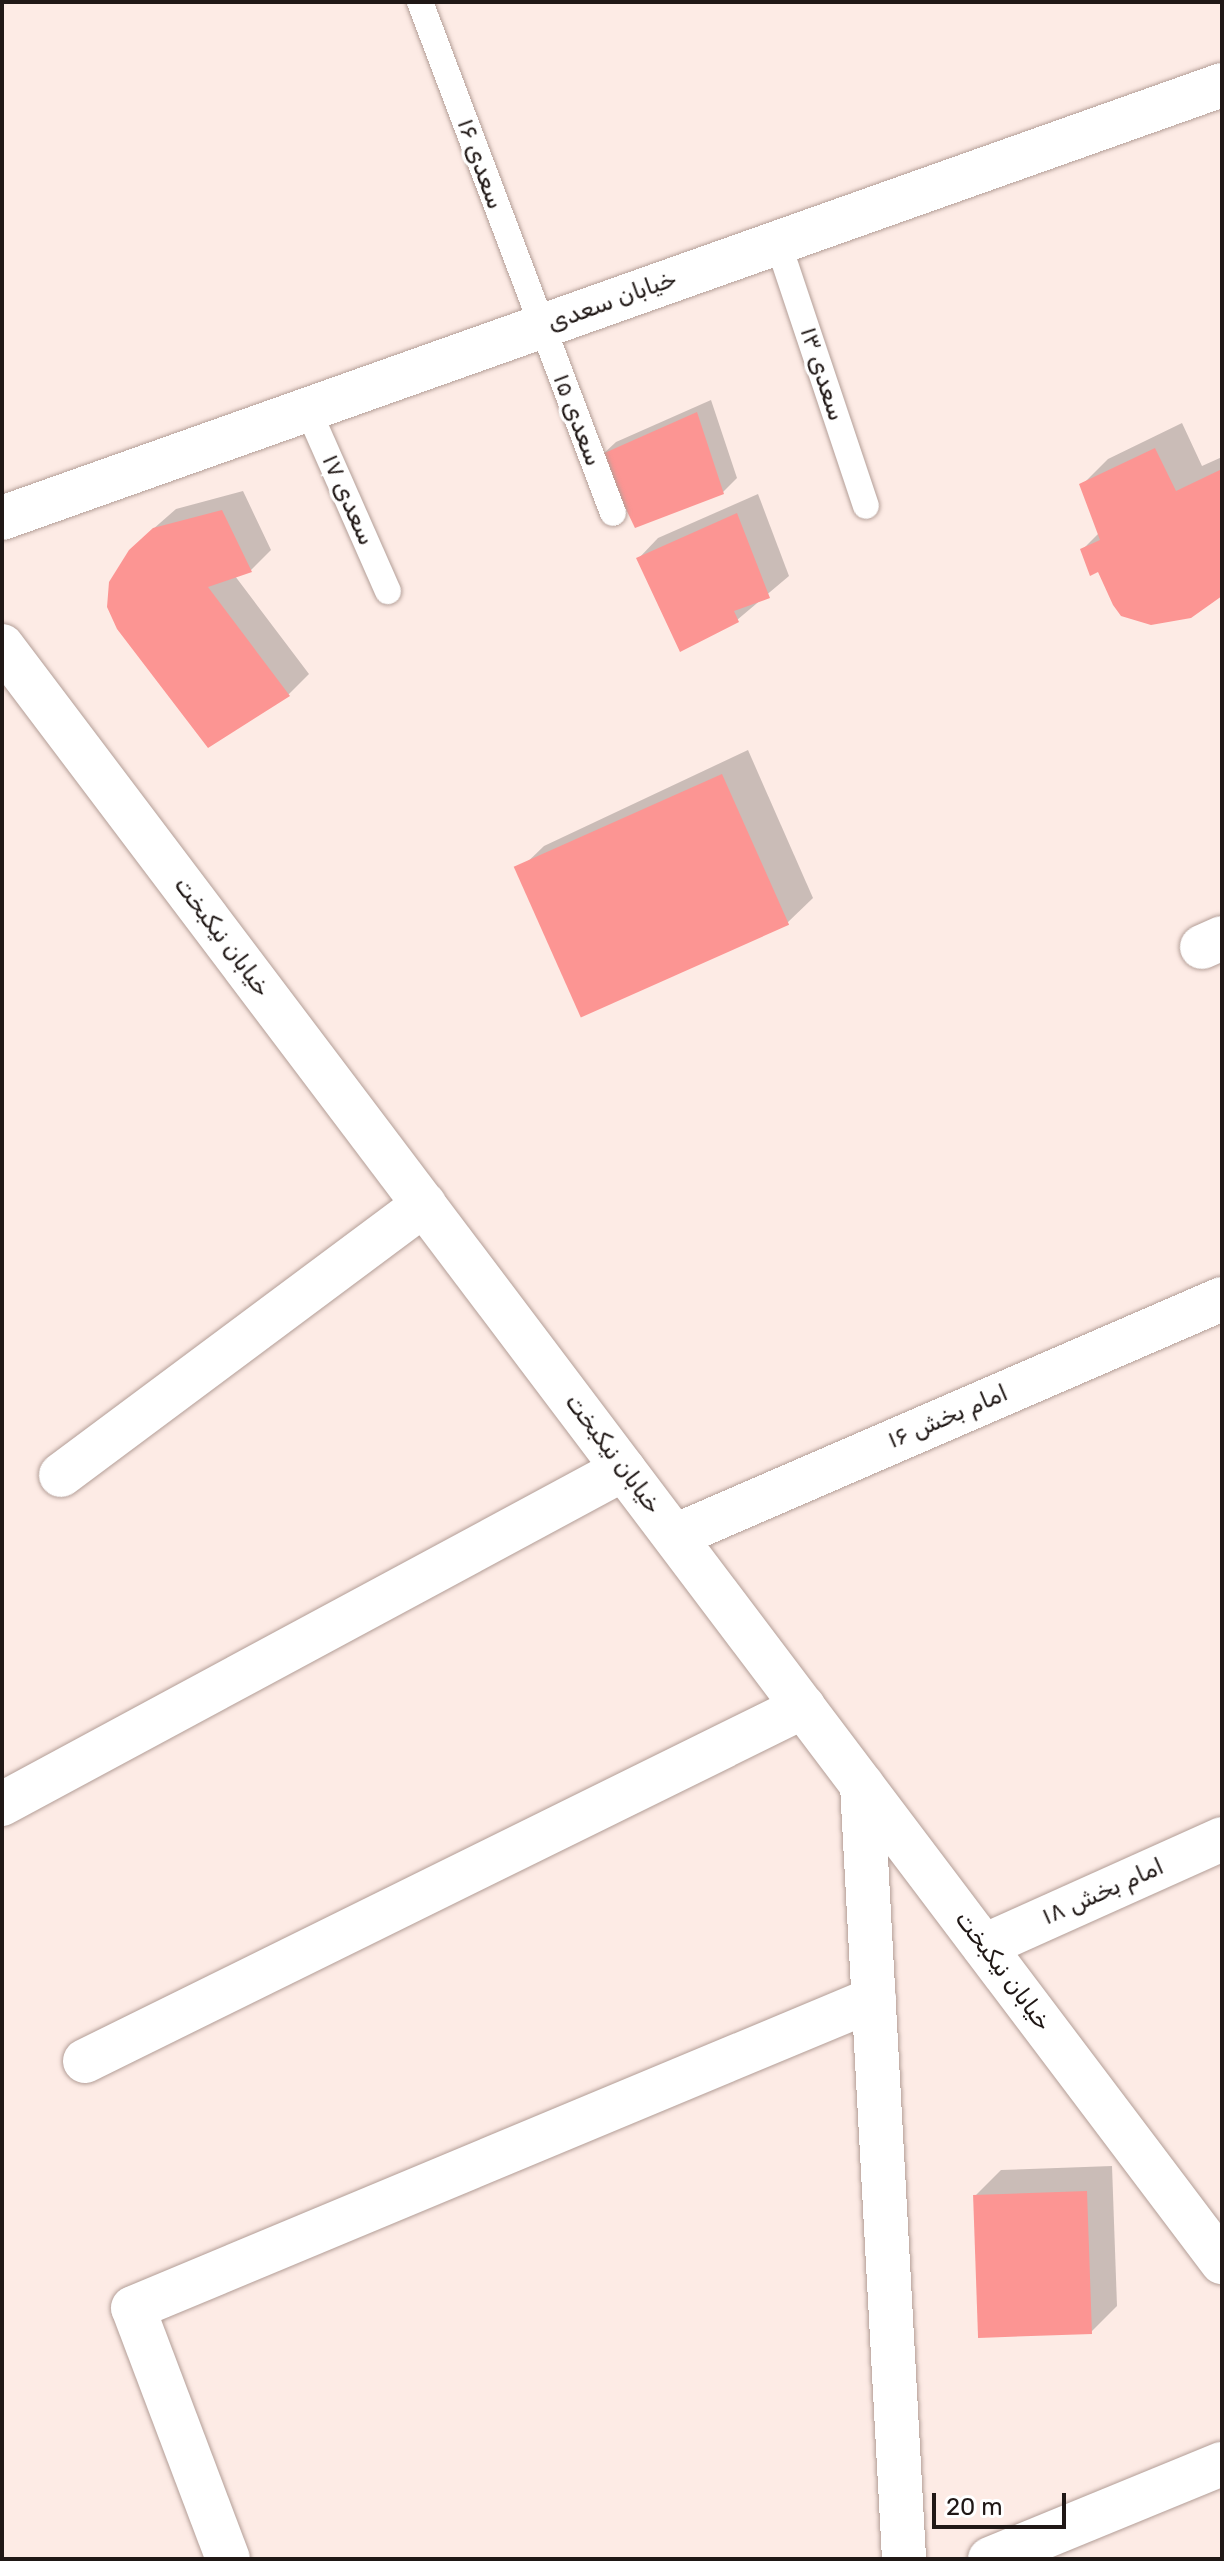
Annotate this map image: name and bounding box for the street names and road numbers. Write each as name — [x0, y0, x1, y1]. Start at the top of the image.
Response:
street label: سعدی ۱۶ — [450, 115, 510, 213]
street label: خیابان سعدی — [544, 264, 680, 338]
street label: سعدی ۱۳ — [793, 324, 851, 424]
street label: سعدی ۱۵ — [546, 370, 608, 470]
street label: سعدی ۱۷ — [315, 450, 381, 550]
street label: خیابان نیکبخت — [168, 871, 276, 1003]
street label: امام بخش ۱۶ — [884, 1379, 1012, 1455]
street label: خیابان نیکبخت — [559, 1388, 667, 1520]
street label: امام بخش ۱۸ — [1038, 1852, 1168, 1932]
street label: خیابان نیکبخت — [949, 1905, 1057, 2037]

